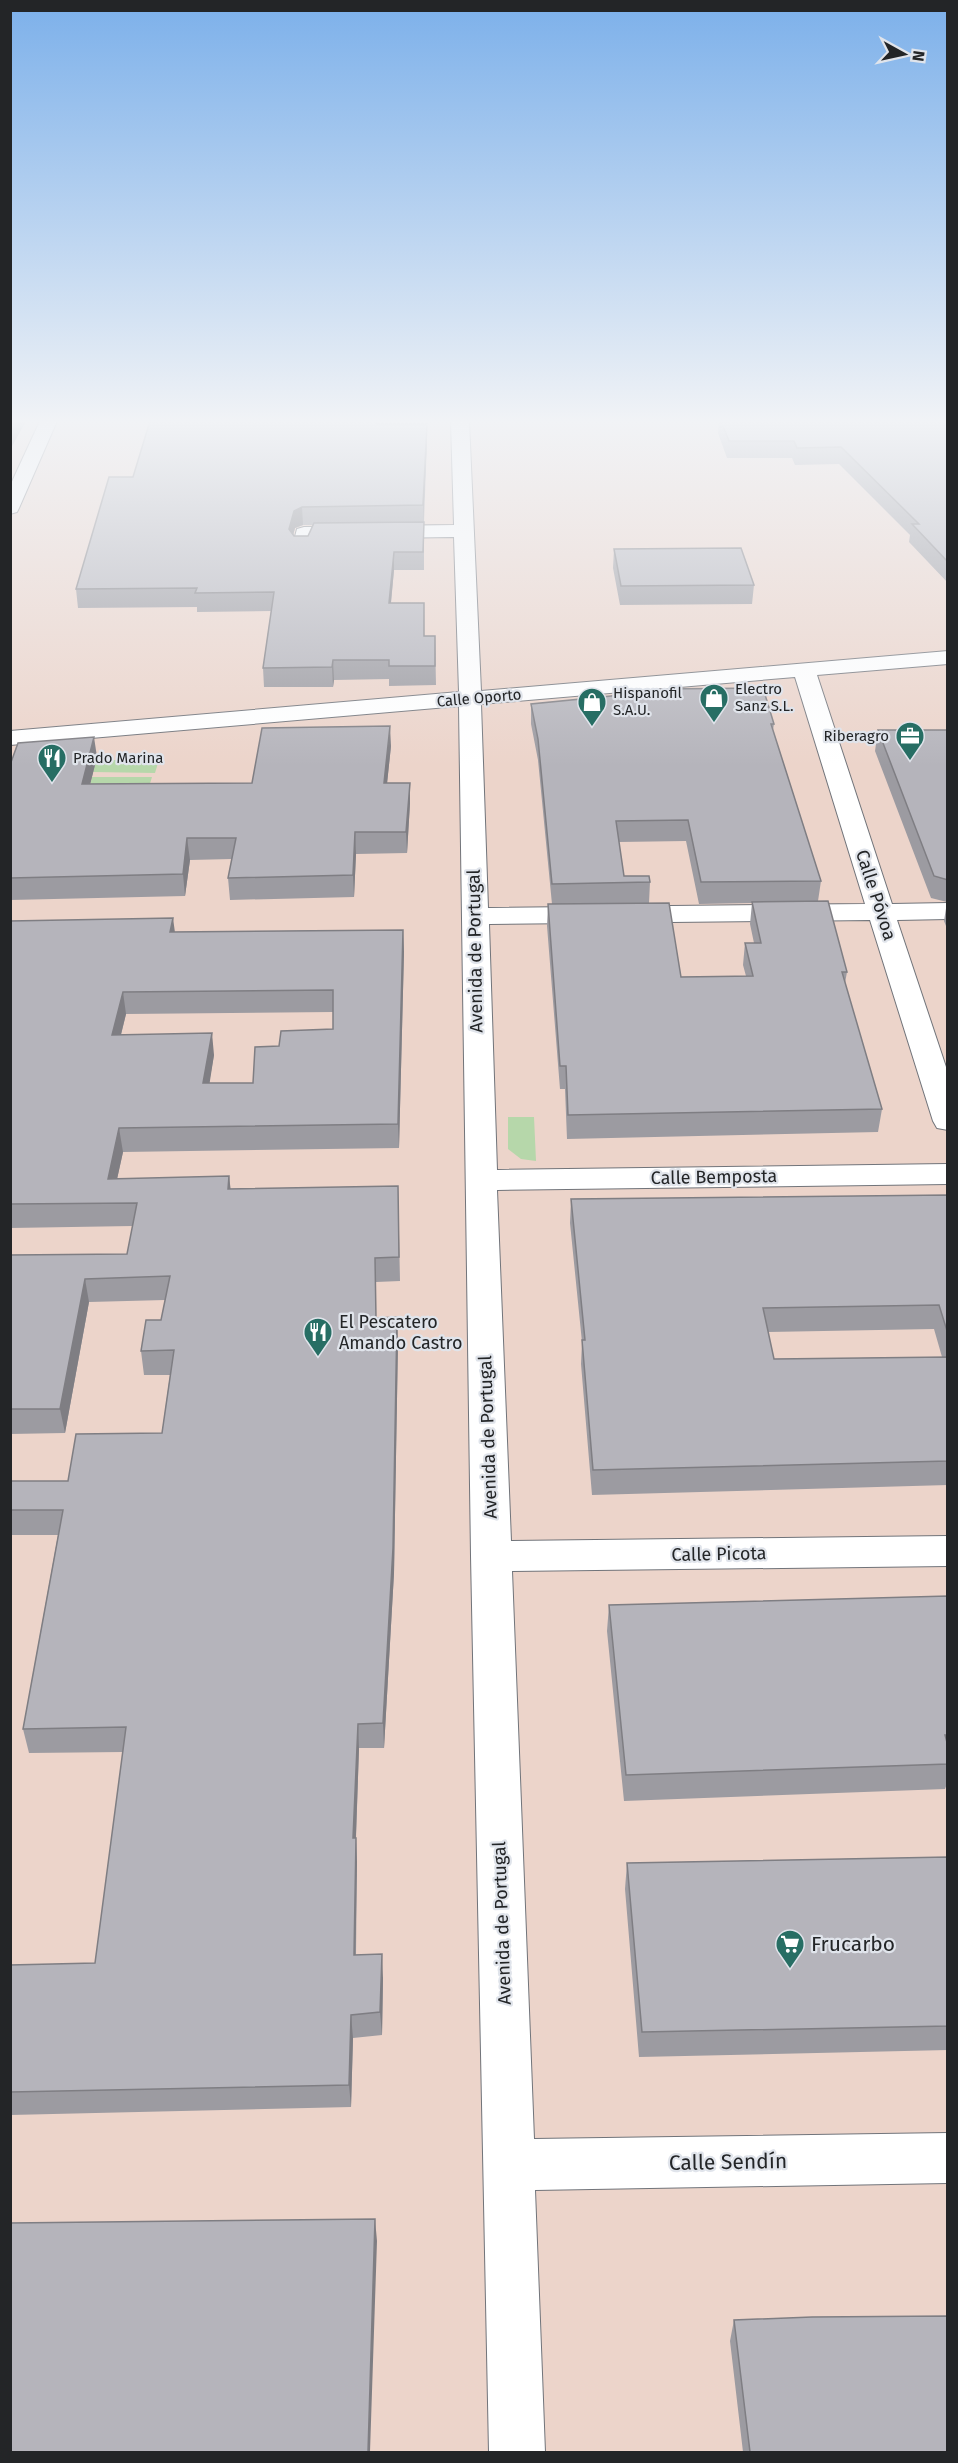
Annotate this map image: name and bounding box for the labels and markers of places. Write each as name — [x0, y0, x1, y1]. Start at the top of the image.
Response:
place label: Electro Sanz S.L. — [735, 680, 794, 715]
shop icon: Electro Sanz S.L. — [698, 682, 730, 724]
place label: Hispanofil S.A.U. — [613, 684, 683, 719]
shop icon: Hispanofil S.A.U. — [576, 686, 608, 728]
office icon: Riberagro — [894, 720, 926, 762]
place label: Riberagro — [823, 727, 889, 745]
restaurant icon: Prado Marina — [36, 742, 68, 784]
place label: Prado Marina — [73, 749, 163, 767]
place label: El Pescatero Amando Castro — [339, 1311, 462, 1354]
restaurant icon: El Pescatero Amando Castro — [302, 1316, 334, 1358]
supermarket icon: Frucarbo — [774, 1928, 806, 1970]
place label: Frucarbo — [811, 1931, 895, 1957]

